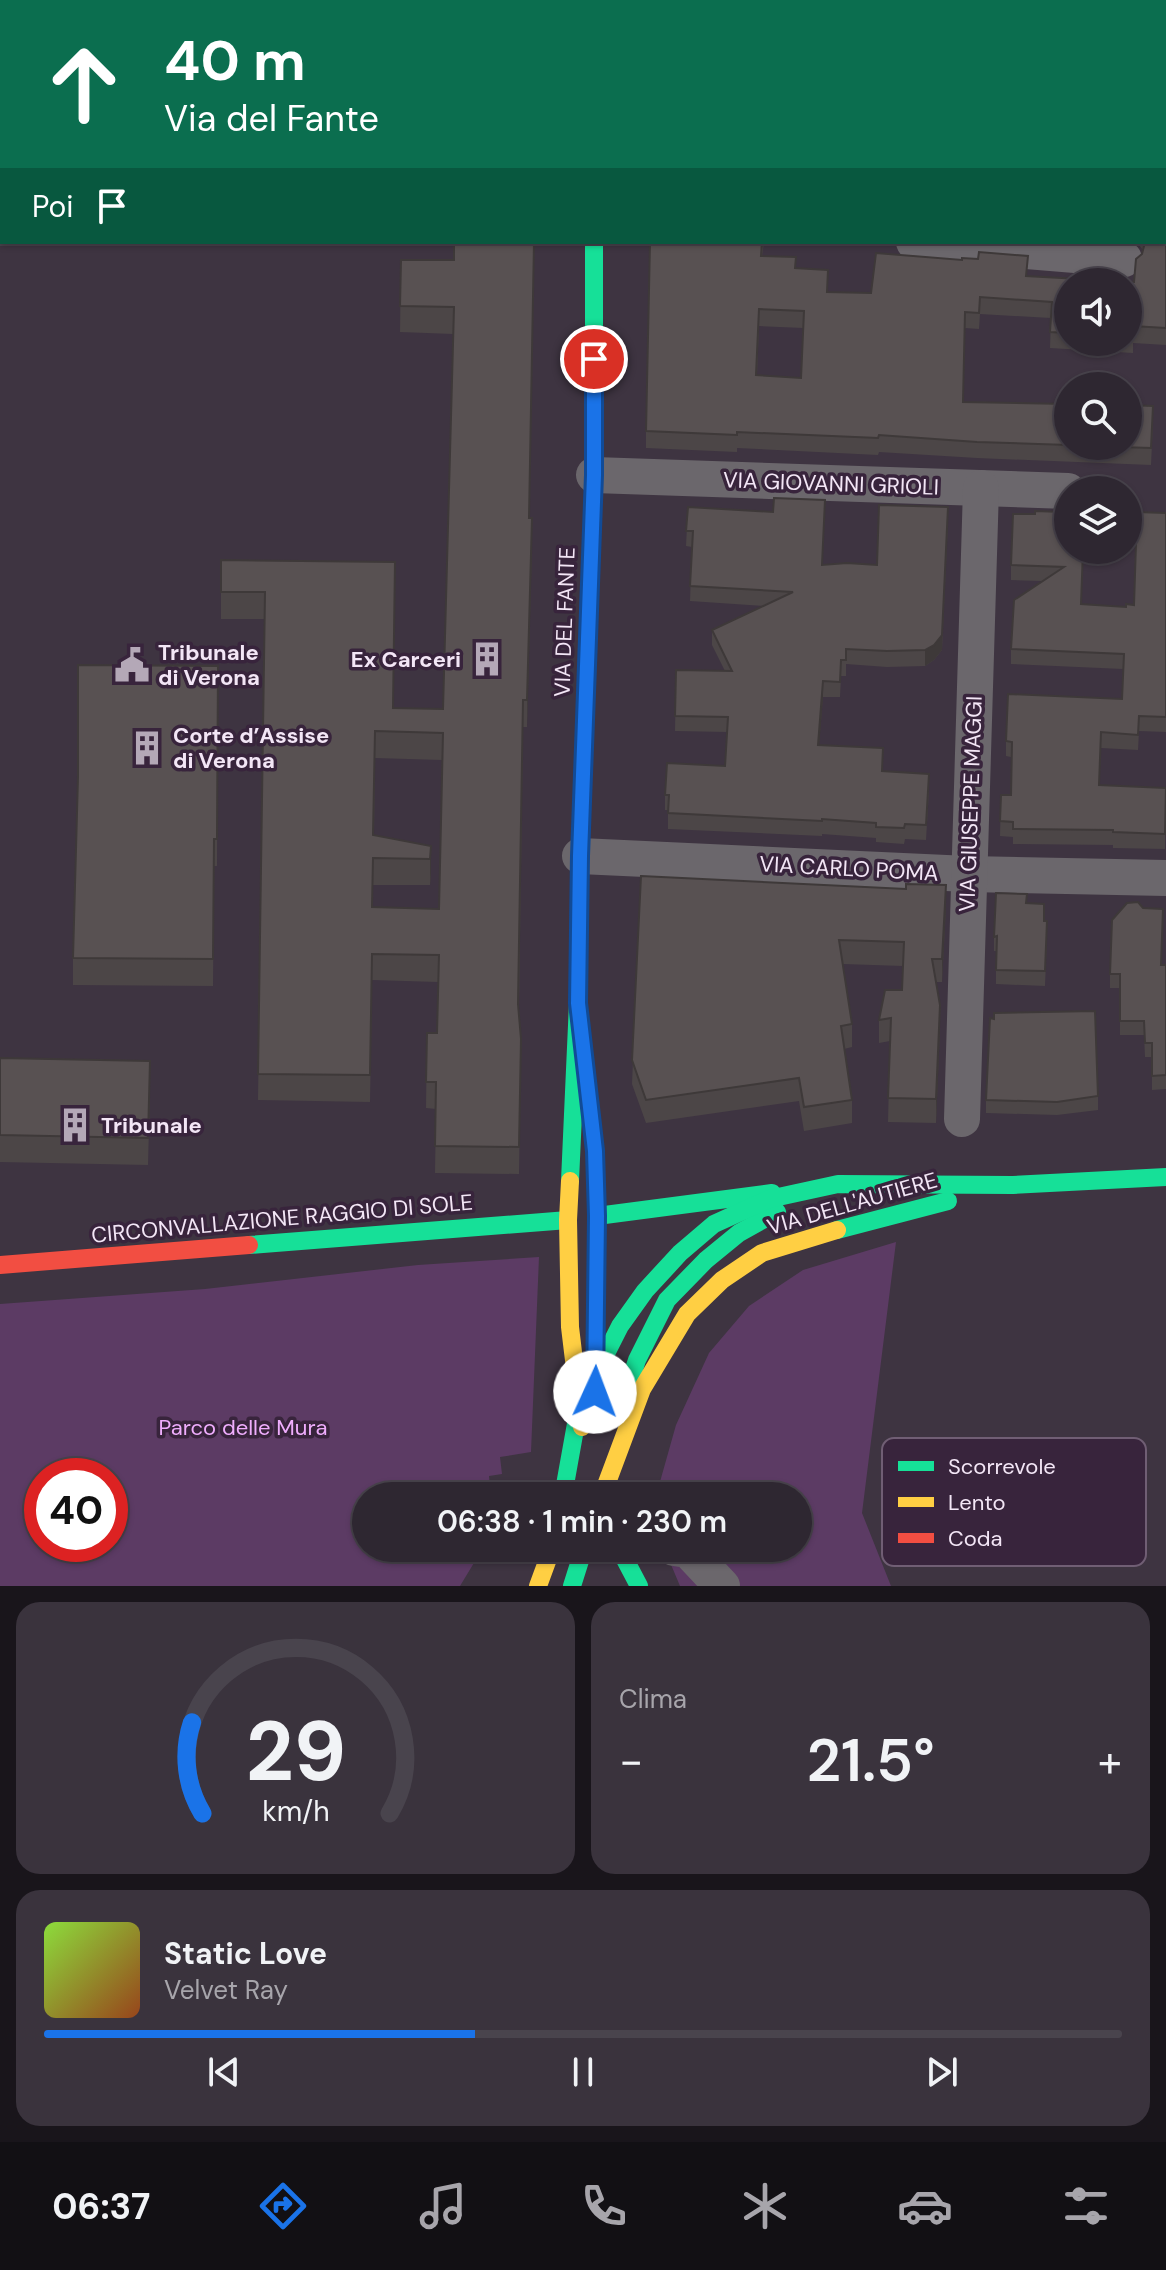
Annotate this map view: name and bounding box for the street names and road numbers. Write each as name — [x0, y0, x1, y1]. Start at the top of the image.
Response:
street label: VIA GIOVANNI GRIOLI — [723, 465, 939, 502]
street label: VIA DEL FANTE — [547, 546, 582, 698]
street label: VIA GIUSEPPE MAGGI — [952, 695, 989, 913]
street label: VIA CARLO POMA — [759, 849, 939, 888]
street label: VIA DELL'AUTIERE — [764, 1165, 941, 1242]
street label: CIRCONVALLAZIONE RAGGIO DI SOLE — [90, 1187, 474, 1250]

